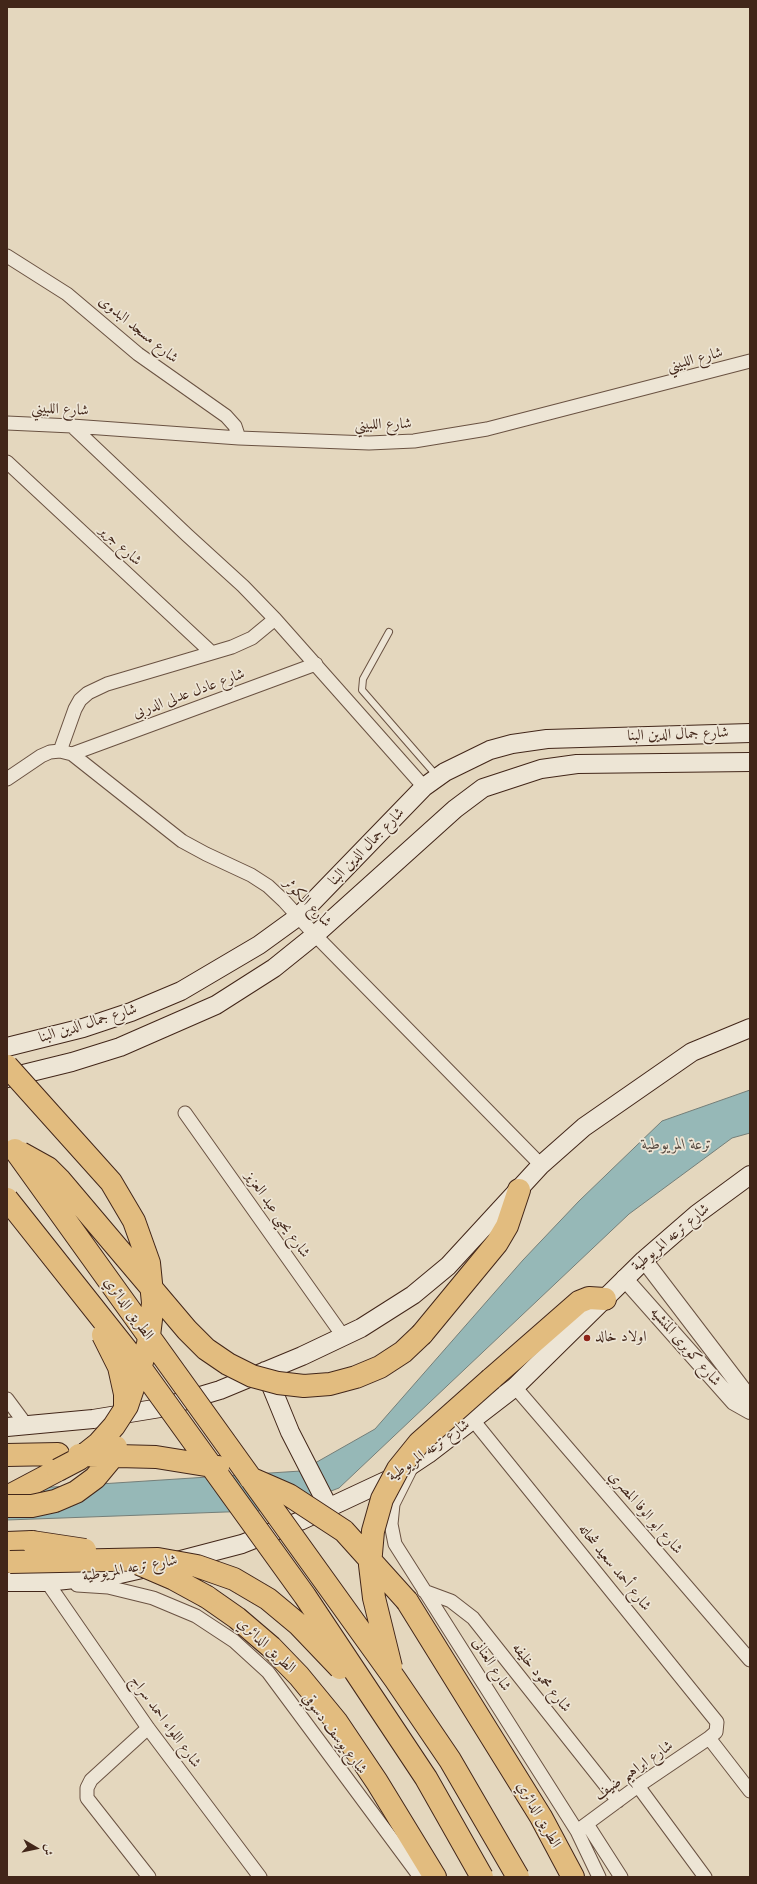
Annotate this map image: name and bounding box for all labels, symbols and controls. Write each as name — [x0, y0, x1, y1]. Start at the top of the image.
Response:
street label: شارع مسجد البدوى — [94, 292, 182, 368]
street label: شارع اللبيني — [665, 344, 725, 376]
street label: شارع اللبيني — [31, 400, 89, 420]
street label: شارع اللبيني — [354, 416, 412, 434]
street label: شارع جرير — [95, 522, 145, 570]
street label: شارع عادل عدلى الدربى — [131, 665, 247, 723]
street label: شارع جمال الدين البنا — [627, 724, 729, 746]
street label: شارع جمال الدين البنا — [325, 804, 409, 890]
street label: شارع الكوثر — [279, 875, 335, 931]
street label: شارع جمال الدين البنا — [37, 1001, 139, 1047]
water label: ترعة المريوطية — [642, 1135, 712, 1155]
street label: شارع يحيى عبد العزيز — [241, 1168, 313, 1262]
street label: شارع ترعه المريوطية — [628, 1200, 714, 1276]
street label: الطريق الدائري — [99, 1274, 157, 1344]
street label: شارع كوبرى المنشيه — [646, 1304, 724, 1390]
place label: اولاد خالد — [595, 1329, 647, 1347]
marker: اولاد خالد — [582, 1333, 592, 1343]
street label: شارع ترعه المريوطية — [384, 1416, 474, 1486]
street label: شارع ابو الوفا المصري — [604, 1468, 686, 1558]
street label: شارع أحمد سعيد شحاته — [573, 1521, 655, 1615]
street label: شارع ترعه المريوطية — [81, 1552, 179, 1586]
street label: الطريق الدائري — [233, 1614, 299, 1678]
street label: شارع العنانى — [468, 1635, 514, 1695]
street label: شارع محمود خليفه — [508, 1640, 574, 1716]
street label: شارع اللواء احمد سراج — [126, 1672, 204, 1772]
street label: شارع يوسف دسوقي — [298, 1690, 370, 1778]
street label: شارع ابراهيم ضيف — [591, 1737, 677, 1805]
street label: الطريق الدائري — [512, 1779, 564, 1851]
north arrow — [16, 1828, 56, 1868]
text: ش — [40, 1843, 57, 1857]

